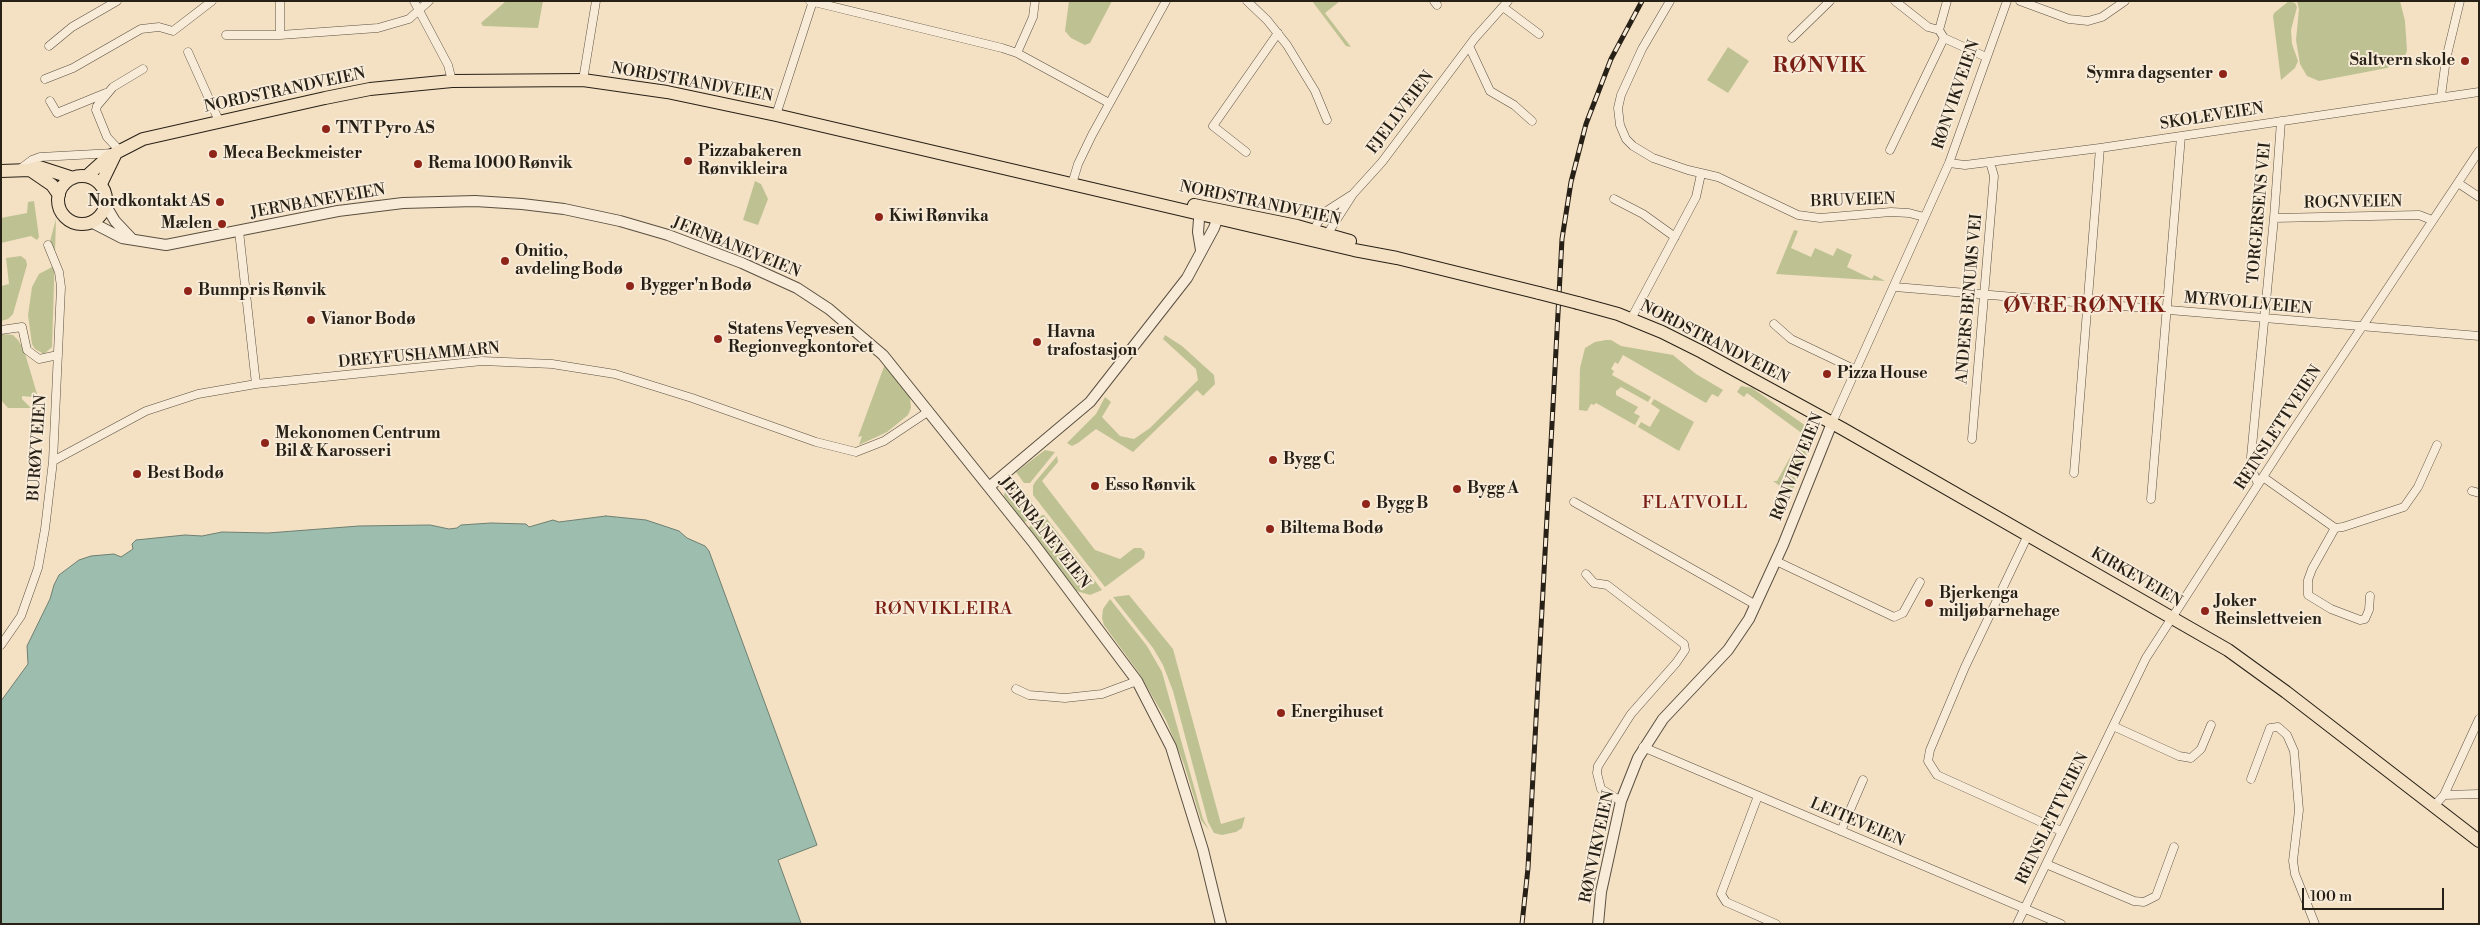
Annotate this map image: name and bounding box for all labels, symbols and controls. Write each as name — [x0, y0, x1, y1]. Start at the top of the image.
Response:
street label: RØNVIKVEIEN — [1929, 38, 1985, 152]
place label: Saltvern skole — [2350, 51, 2455, 71]
district label: RØNVIK — [1772, 54, 1868, 80]
marker: Saltvern skole — [2459, 55, 2471, 67]
street label: NORDSTRANDVEIEN — [609, 59, 775, 107]
place label: Symra dagsenter — [2087, 64, 2213, 84]
street label: NORDSTRANDVEIEN — [203, 65, 367, 117]
street label: FJELLVEIEN — [1364, 68, 1438, 158]
marker: Symra dagsenter — [2217, 68, 2229, 80]
street label: SKOLEVEIEN — [2159, 99, 2265, 135]
place label: TNT Pyro AS — [336, 119, 435, 139]
marker: TNT Pyro AS — [320, 123, 332, 135]
place label: Pizzabakeren Rønvikleira — [698, 142, 802, 180]
street label: TORGERSENS VEI — [2244, 142, 2276, 284]
place label: Meca Beckmeister — [223, 144, 362, 164]
marker: Meca Beckmeister — [207, 148, 219, 160]
place label: Rema 1000 Rønvik — [428, 154, 573, 174]
marker: Pizzabakeren Rønvikleira — [682, 155, 694, 167]
marker: Rema 1000 Rønvik — [412, 158, 424, 170]
street label: NORDSTRANDVEIEN — [1178, 178, 1342, 230]
street label: JERNBANEVEIEN — [249, 181, 387, 223]
street label: BRUVEIEN — [1810, 190, 1896, 212]
place label: Nordkontakt AS — [88, 192, 210, 212]
street label: ROGNVEIEN — [2304, 193, 2402, 213]
marker: Nordkontakt AS — [214, 196, 226, 208]
place label: Kiwi Rønvika — [889, 207, 989, 227]
marker: Kiwi Rønvika — [873, 211, 885, 223]
street label: JERNBANEVEIEN — [669, 213, 803, 283]
street label: ANDERS BENUMS VEI — [1953, 213, 1987, 385]
place label: Mælen — [161, 214, 212, 234]
marker: Mælen — [216, 218, 228, 230]
place label: Onitio, avdeling Bodø — [515, 242, 623, 280]
marker: Onitio, avdeling Bodø — [499, 255, 511, 267]
place label: Bygger'n Bodø — [640, 276, 752, 296]
marker: Bygger'n Bodø — [624, 280, 636, 292]
place label: Bunnpris Rønvik — [198, 281, 326, 301]
marker: Bunnpris Rønvik — [182, 285, 194, 297]
street label: MYRVOLLVEIEN — [2183, 289, 2313, 319]
district label: ØVRE RØNVIK — [2002, 294, 2168, 320]
street label: NORDSTRANDVEIEN — [1636, 297, 1792, 389]
place label: Vianor Bodø — [321, 310, 416, 330]
marker: Vianor Bodø — [305, 314, 317, 326]
place label: Statens Vegvesen Regionvegkontoret — [728, 320, 873, 358]
place label: Havna trafostasjon — [1047, 323, 1137, 361]
marker: Statens Vegvesen Regionvegkontoret — [712, 333, 724, 345]
marker: Havna trafostasjon — [1031, 336, 1043, 348]
street label: DREYFUSHAMMARN — [337, 339, 501, 373]
street label: REINSLETTVEIEN — [2232, 362, 2326, 494]
place label: Pizza House — [1837, 364, 1928, 384]
marker: Pizza House — [1821, 368, 1833, 380]
street label: BURØYVEIEN — [25, 394, 51, 502]
street label: RØNVIKVEIEN — [1768, 410, 1828, 524]
place label: Mekonomen Centrum Bil & Karosseri — [275, 424, 441, 462]
marker: Mekonomen Centrum Bil & Karosseri — [259, 437, 271, 449]
place label: Bygg C — [1283, 450, 1335, 470]
marker: Bygg C — [1267, 454, 1279, 466]
place label: Best Bodø — [147, 464, 224, 484]
marker: Best Bodø — [131, 468, 143, 480]
street label: JERNBANEVEIEN — [994, 473, 1094, 593]
place label: Esso Rønvik — [1105, 476, 1196, 496]
place label: Bygg A — [1467, 479, 1519, 499]
marker: Esso Rønvik — [1089, 480, 1101, 492]
marker: Bygg A — [1451, 483, 1463, 495]
district label: FLATVOLL — [1641, 493, 1749, 515]
place label: Bygg B — [1376, 494, 1428, 514]
marker: Bygg B — [1360, 498, 1372, 510]
place label: Biltema Bodø — [1280, 519, 1383, 539]
marker: Biltema Bodø — [1264, 523, 1276, 535]
street label: KIRKEVEIEN — [2087, 544, 2185, 612]
place label: Bjerkenga miljøbarnehage — [1939, 584, 2060, 622]
place label: Joker Reinslettveien — [2215, 592, 2322, 630]
marker: Bjerkenga miljøbarnehage — [1923, 597, 1935, 609]
district label: RØNVIKLEIRA — [873, 599, 1015, 621]
marker: Joker Reinslettveien — [2199, 605, 2211, 617]
place label: Energihuset — [1291, 703, 1383, 723]
marker: Energihuset — [1275, 707, 1287, 719]
street label: REINSLETTVEIEN — [2013, 750, 2093, 888]
street label: RØNVIKVEIEN — [1577, 789, 1619, 905]
street label: LEITEVEIEN — [1807, 794, 1907, 852]
scale bar — [2305, 878, 2448, 910]
text: 100 m — [2310, 887, 2352, 906]

